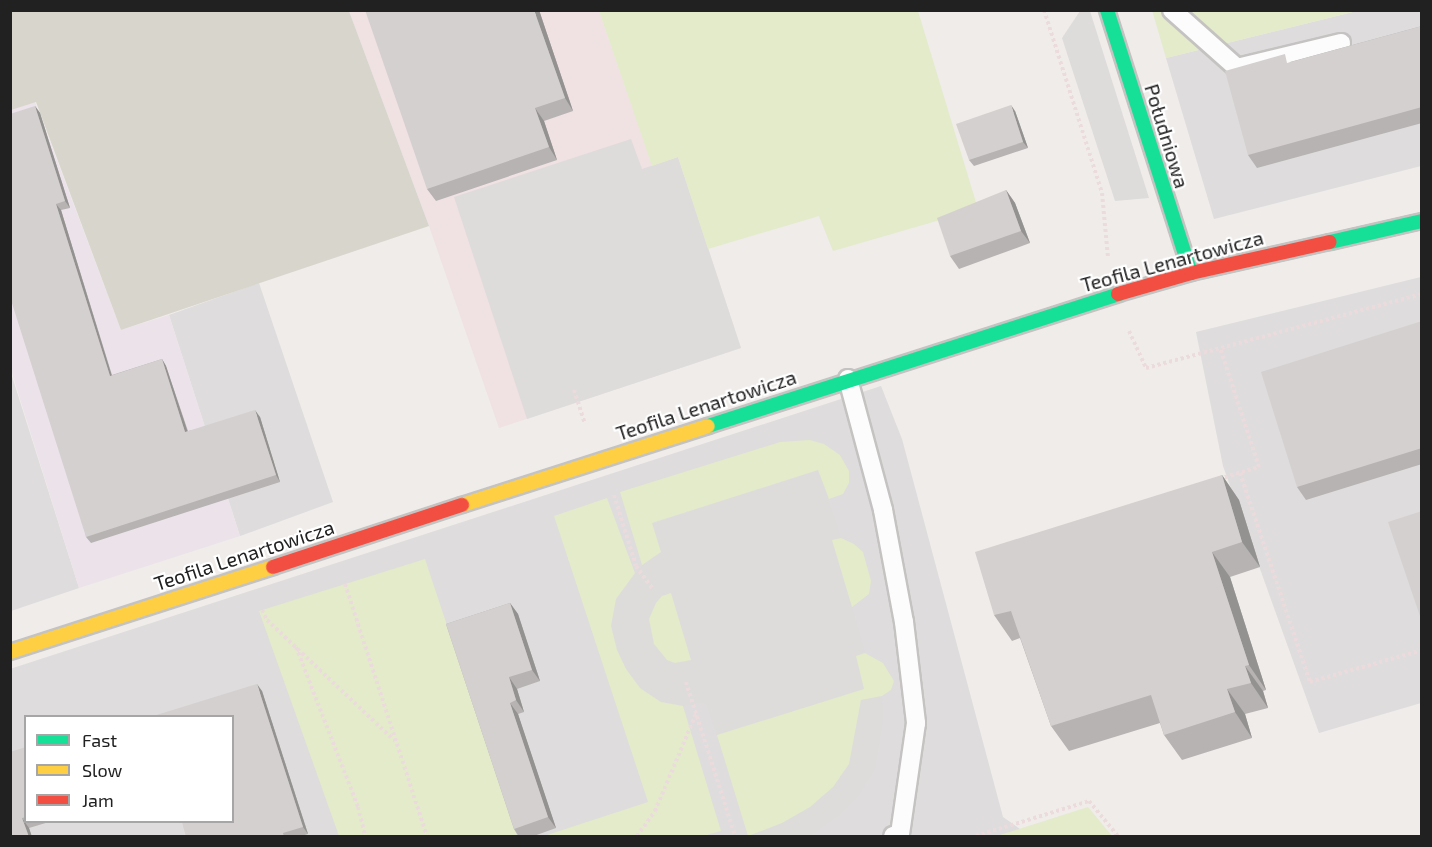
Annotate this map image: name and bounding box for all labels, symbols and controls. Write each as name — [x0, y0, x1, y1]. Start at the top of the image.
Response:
street label: Południowa — [1140, 81, 1194, 191]
street label: Teofila Lenartowicza — [1078, 225, 1266, 297]
street label: Teofila Lenartowicza — [613, 365, 799, 445]
street label: Teofila Lenartowicza — [151, 515, 337, 595]
legend — [24, 715, 234, 823]
text: Fast — [82, 729, 117, 751]
text: Slow — [82, 759, 122, 781]
text: Jam — [82, 789, 114, 811]

